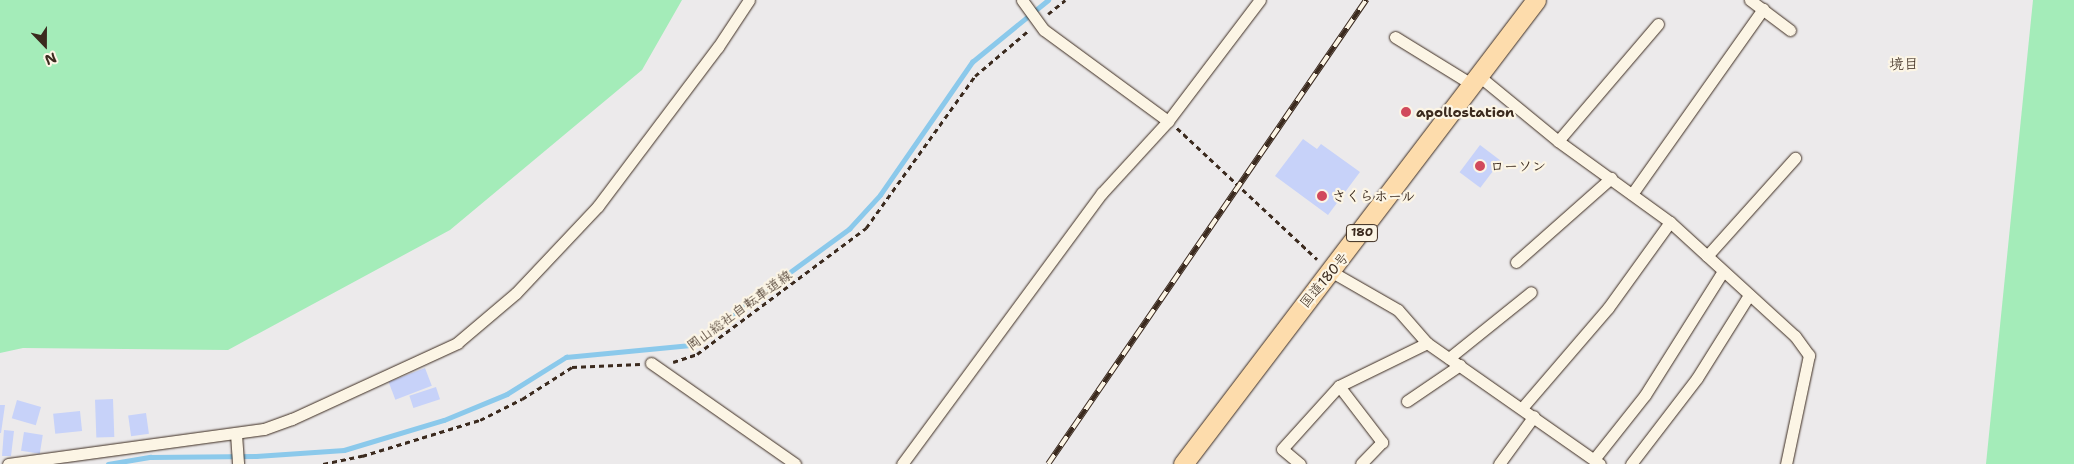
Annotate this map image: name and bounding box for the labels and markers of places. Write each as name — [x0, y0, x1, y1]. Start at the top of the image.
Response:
place label: apollostation — [1416, 104, 1514, 120]
marker: apollostation — [1400, 106, 1412, 118]
place label: ローソン — [1490, 158, 1546, 174]
marker: ローソン — [1474, 160, 1486, 172]
place label: さくらホール — [1332, 188, 1416, 204]
marker: さくらホール — [1316, 190, 1328, 202]

